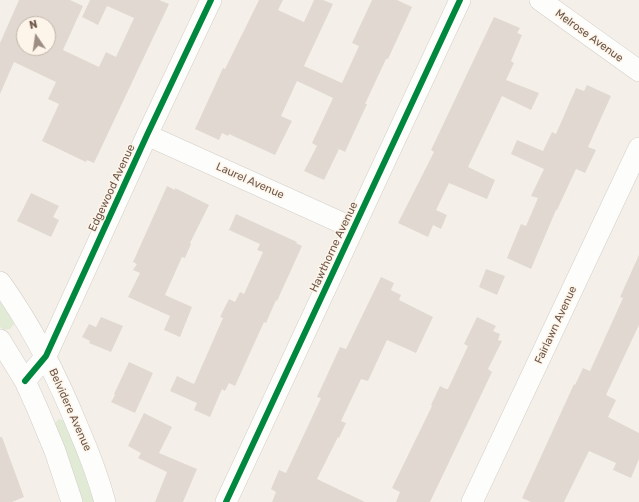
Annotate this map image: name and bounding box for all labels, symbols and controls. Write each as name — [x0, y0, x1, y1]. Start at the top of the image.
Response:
street label: Melrose Avenue — [552, 7, 626, 65]
north arrow — [16, 16, 56, 56]
text: N — [28, 18, 39, 32]
street label: Edgewood Avenue — [86, 142, 138, 234]
street label: Laurel Avenue — [214, 160, 286, 202]
street label: Hawthorne Avenue — [307, 200, 361, 294]
street label: Fairlawn Avenue — [532, 284, 580, 366]
street label: Belvidere Avenue — [46, 367, 94, 453]

